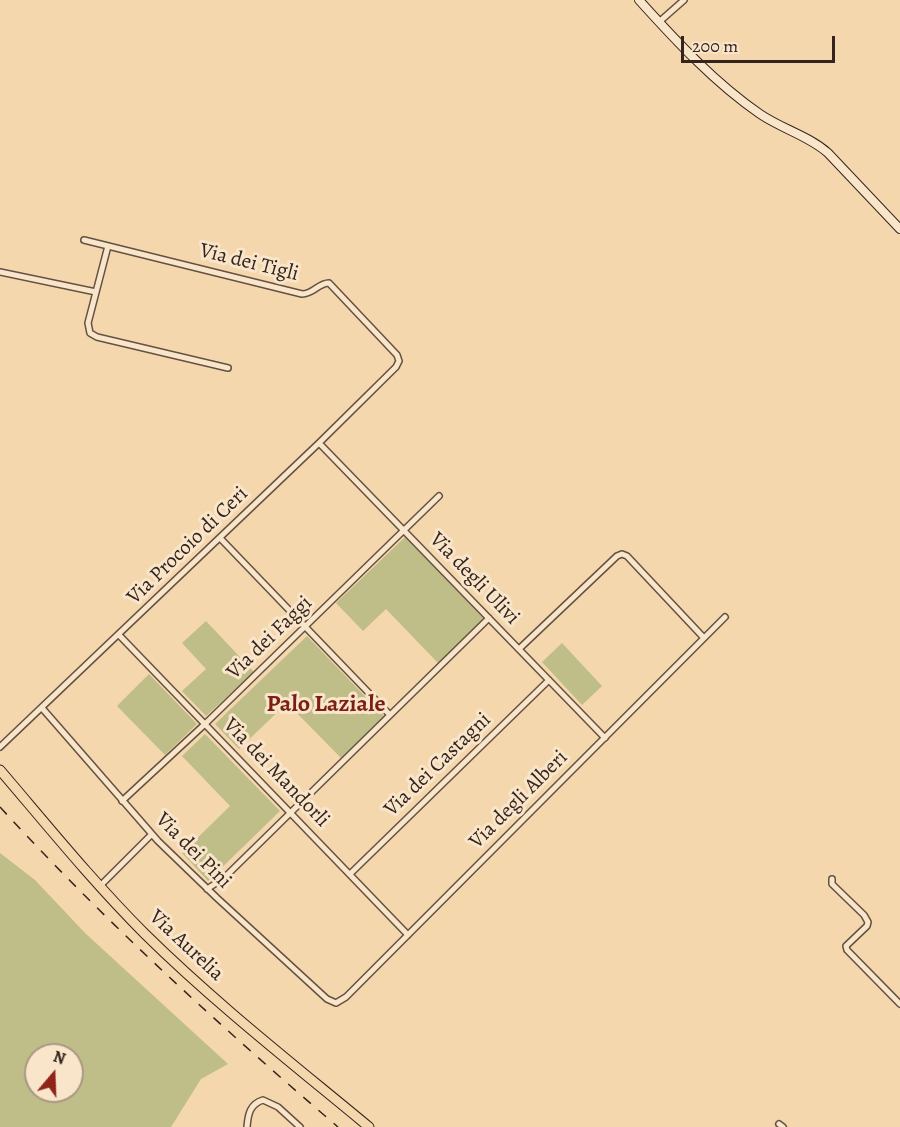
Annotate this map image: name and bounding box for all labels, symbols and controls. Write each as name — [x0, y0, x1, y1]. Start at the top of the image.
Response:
scale bar — [684, 24, 838, 62]
text: 200 m — [692, 34, 738, 58]
street label: Via dei Tigli — [197, 239, 301, 287]
street label: Via Procoio di Ceri — [122, 482, 254, 610]
street label: Via degli Ulivi — [424, 528, 524, 630]
street label: Via dei Faggi — [222, 591, 318, 685]
district label: Palo Laziale — [266, 691, 386, 719]
street label: Via dei Castagni — [379, 708, 497, 822]
street label: Via dei Mandorli — [218, 713, 334, 833]
street label: Via degli Alberi — [464, 745, 574, 855]
street label: Via dei Pini — [150, 808, 236, 894]
street label: Via Aurelia — [143, 905, 229, 987]
north arrow — [24, 1043, 84, 1103]
text: N — [50, 1046, 68, 1070]

